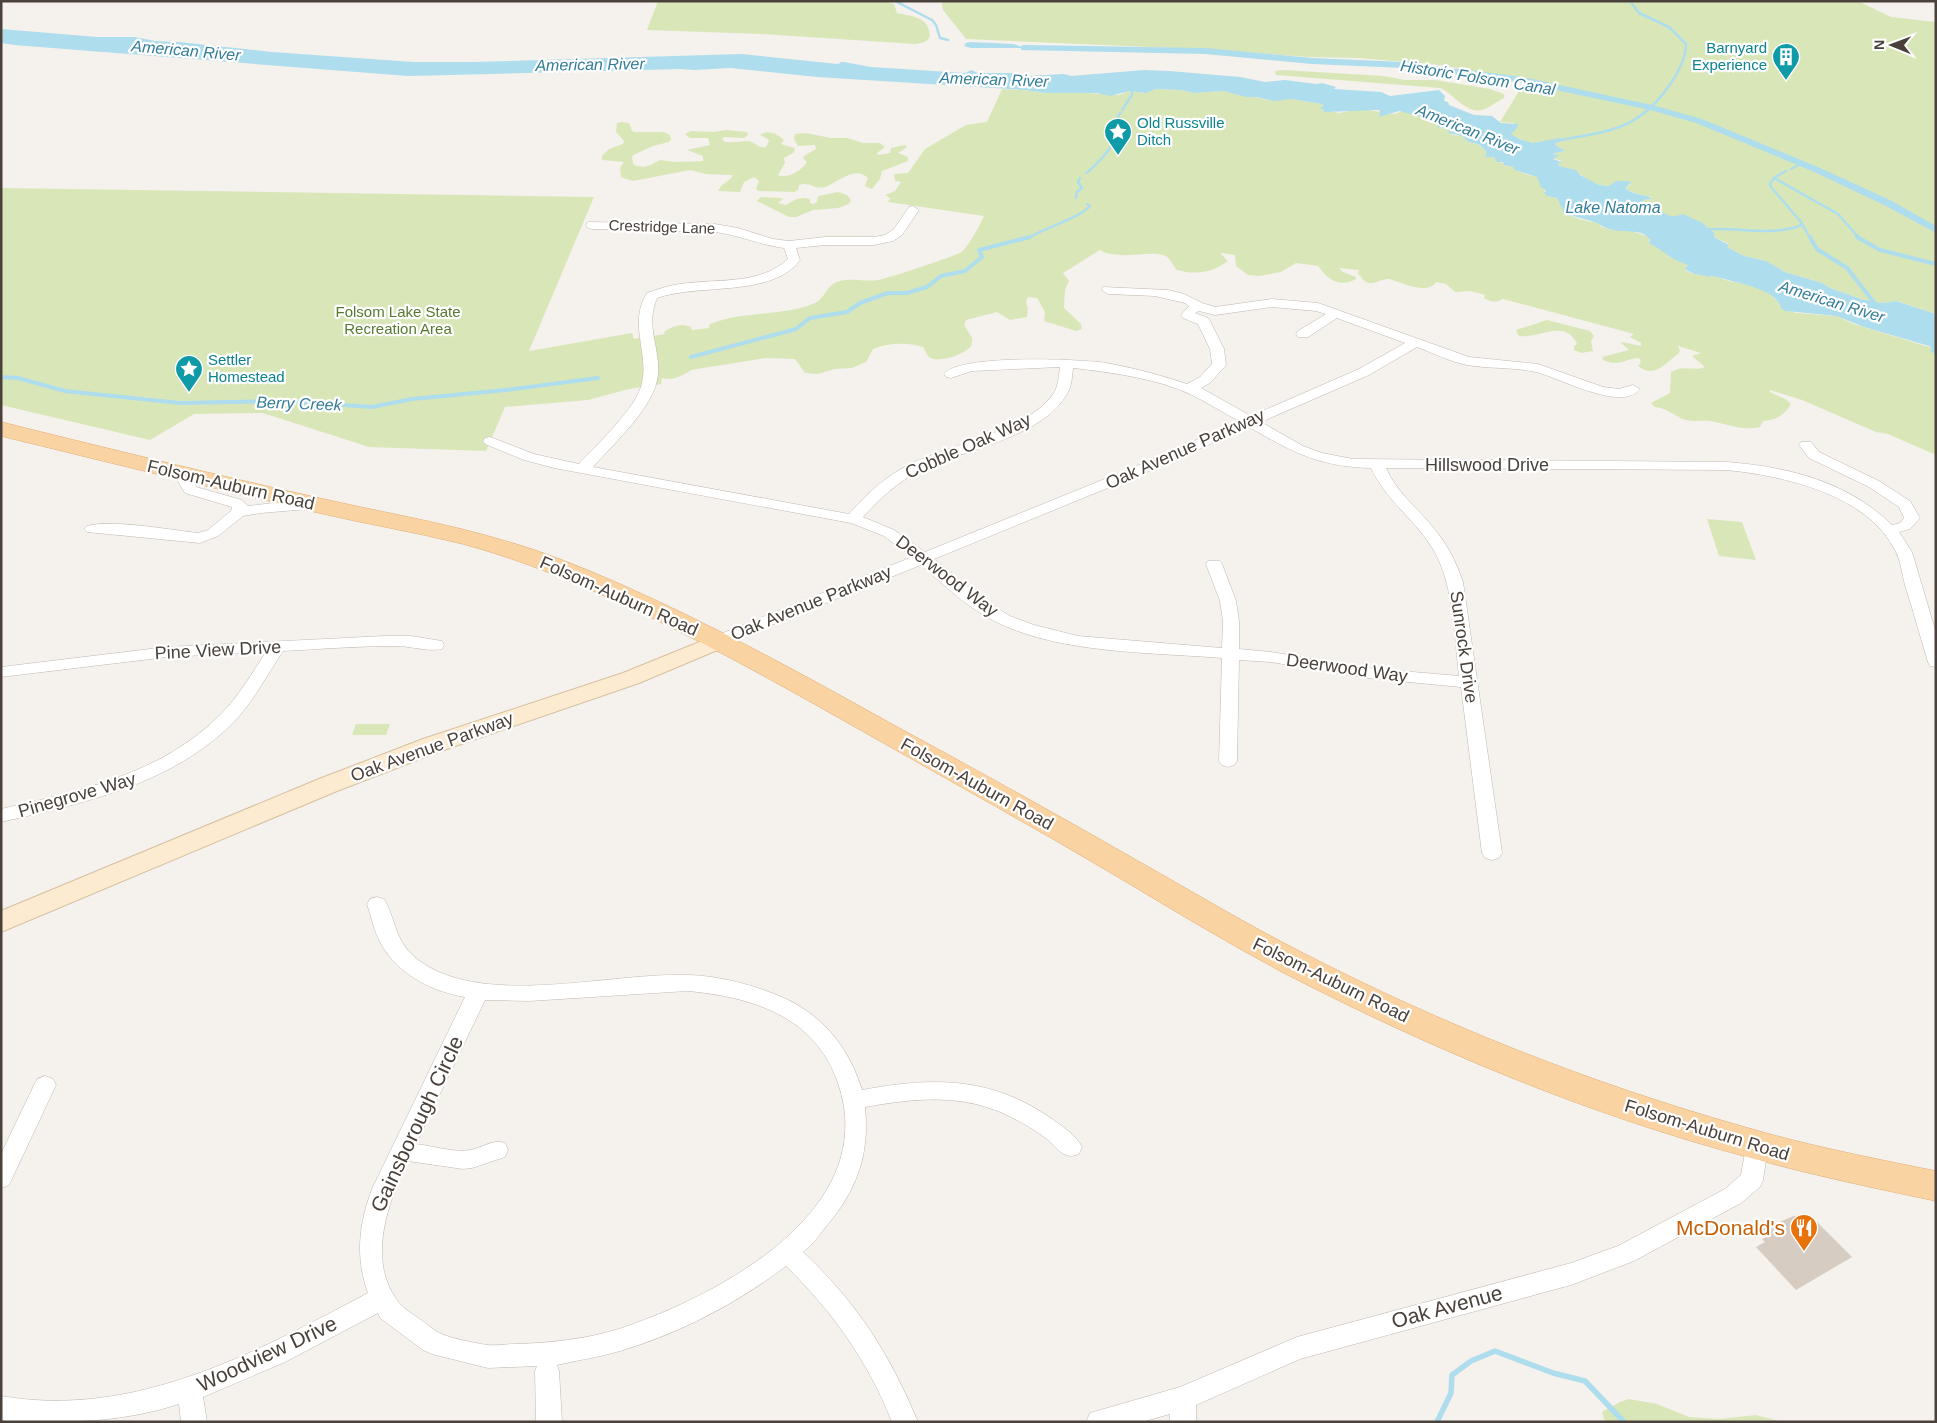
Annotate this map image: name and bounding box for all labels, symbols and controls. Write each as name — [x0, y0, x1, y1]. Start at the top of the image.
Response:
north arrow — [1867, 20, 1917, 70]
water label: American River — [130, 37, 242, 64]
place label: Barnyard Experience — [1692, 39, 1767, 73]
text: N — [1871, 40, 1887, 50]
building icon: Barnyard Experience — [1771, 42, 1801, 81]
water label: American River — [534, 55, 646, 74]
water label: Historic Folsom Canal — [1399, 57, 1557, 98]
water label: American River — [938, 69, 1050, 90]
water label: American River — [1413, 101, 1522, 158]
place label: Old Russville Ditch — [1137, 114, 1225, 148]
place icon: Old Russville Ditch — [1103, 117, 1133, 156]
water label: Lake Natoma — [1565, 199, 1661, 216]
street label: Crestridge Lane — [608, 216, 716, 237]
water label: American River — [1776, 277, 1887, 326]
park label: Folsom Lake State Recreation Area — [335, 303, 461, 337]
place label: Settler Homestead — [208, 351, 285, 385]
place icon: Settler Homestead — [174, 354, 204, 393]
water label: Berry Creek — [256, 394, 343, 414]
street label: Oak Avenue Parkway — [1102, 405, 1268, 493]
street label: Cobble Oak Way — [902, 409, 1034, 483]
street label: Hillswood Drive — [1425, 455, 1549, 475]
street label: Folsom-Auburn Road — [145, 456, 317, 514]
street label: Deerwood Way — [892, 531, 1002, 621]
street label: Folsom-Auburn Road — [537, 552, 701, 640]
street label: Oak Avenue Parkway — [728, 562, 894, 644]
street label: Sunrock Drive — [1446, 590, 1482, 704]
street label: Pine View Drive — [154, 637, 282, 663]
street label: Deerwood Way — [1285, 650, 1409, 686]
street label: Oak Avenue Parkway — [348, 708, 516, 786]
street label: Folsom-Auburn Road — [897, 734, 1057, 834]
street label: Pinegrove Way — [16, 769, 138, 821]
street label: Folsom-Auburn Road — [1250, 934, 1412, 1026]
street label: Gainsborough Circle — [366, 1032, 467, 1215]
street label: Folsom-Auburn Road — [1622, 1095, 1792, 1165]
restaurant icon: McDonald's — [1789, 1213, 1819, 1252]
place label: McDonald's — [1676, 1216, 1785, 1239]
street label: Oak Avenue — [1389, 1281, 1505, 1332]
street label: Woodview Drive — [193, 1311, 340, 1396]

